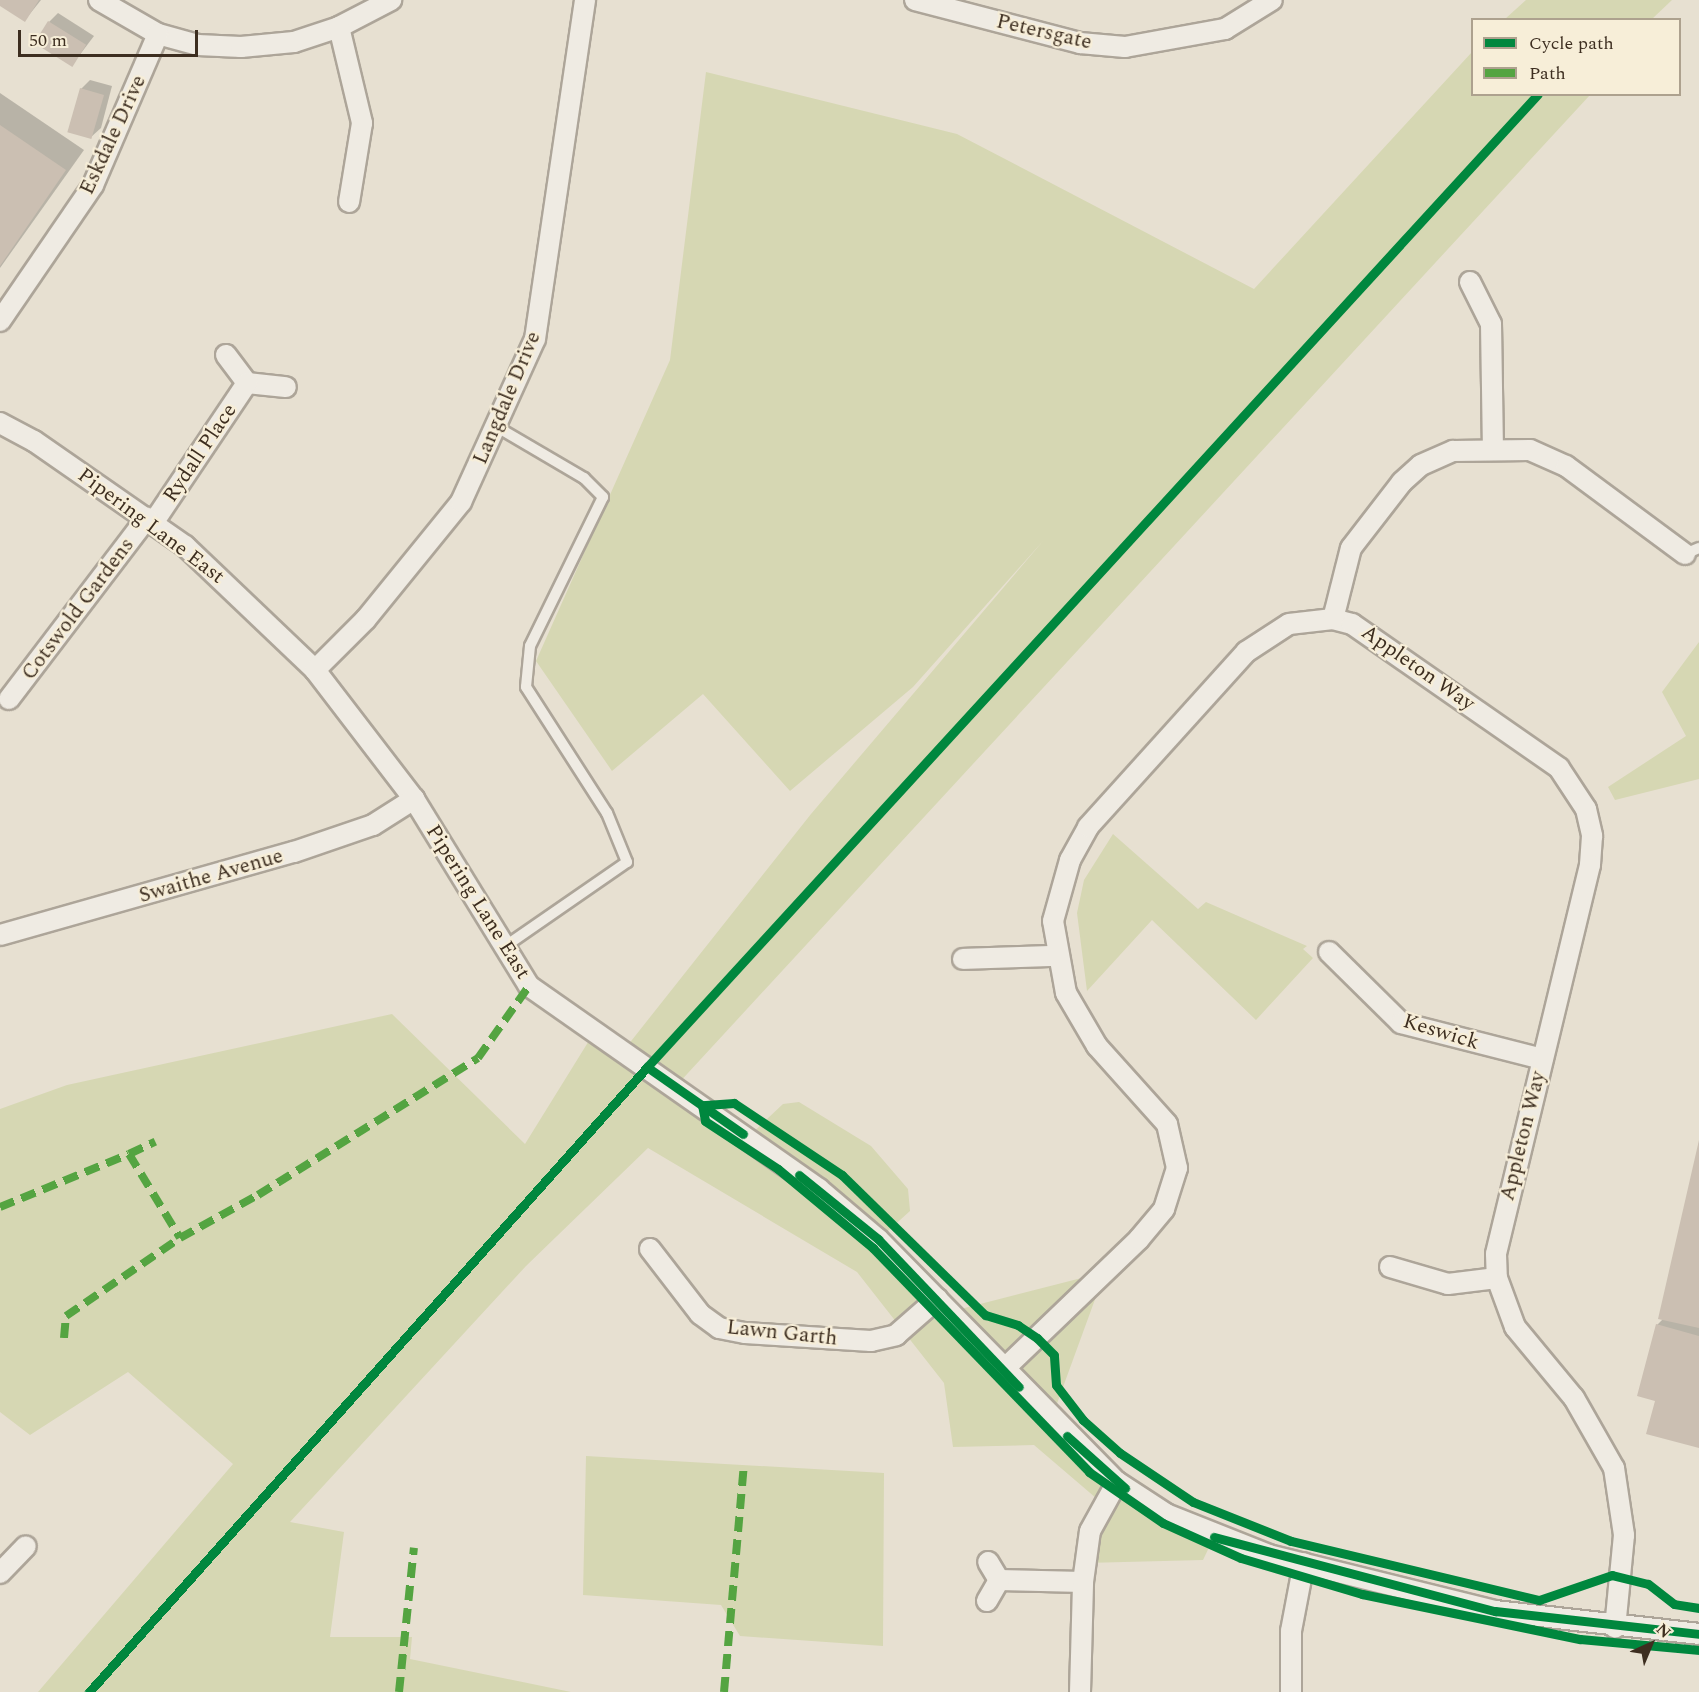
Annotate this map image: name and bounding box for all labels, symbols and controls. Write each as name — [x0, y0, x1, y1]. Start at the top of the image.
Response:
street label: Petersgate — [994, 9, 1094, 55]
scale bar — [21, 18, 201, 56]
legend — [1471, 18, 1681, 96]
text: 50 m — [29, 27, 67, 54]
text: Cycle path — [1529, 30, 1614, 57]
text: Path — [1529, 60, 1566, 87]
street label: Eskdale Drive — [74, 71, 152, 199]
street label: Langdale Drive — [468, 328, 546, 468]
street label: Rydall Place — [158, 399, 242, 507]
street label: Pipering Lane East — [73, 463, 229, 589]
street label: Cotswold Gardens — [16, 533, 140, 685]
street label: Appleton Way — [1356, 620, 1480, 716]
street label: Pipering Lane East — [420, 820, 536, 984]
street label: Swaithe Avenue — [136, 843, 286, 909]
street label: Keswick — [1400, 1009, 1482, 1055]
street label: Appleton Way — [1495, 1069, 1551, 1203]
street label: Lawn Garth — [725, 1315, 839, 1351]
north arrow — [1621, 1614, 1681, 1674]
text: N — [1650, 1618, 1677, 1644]

